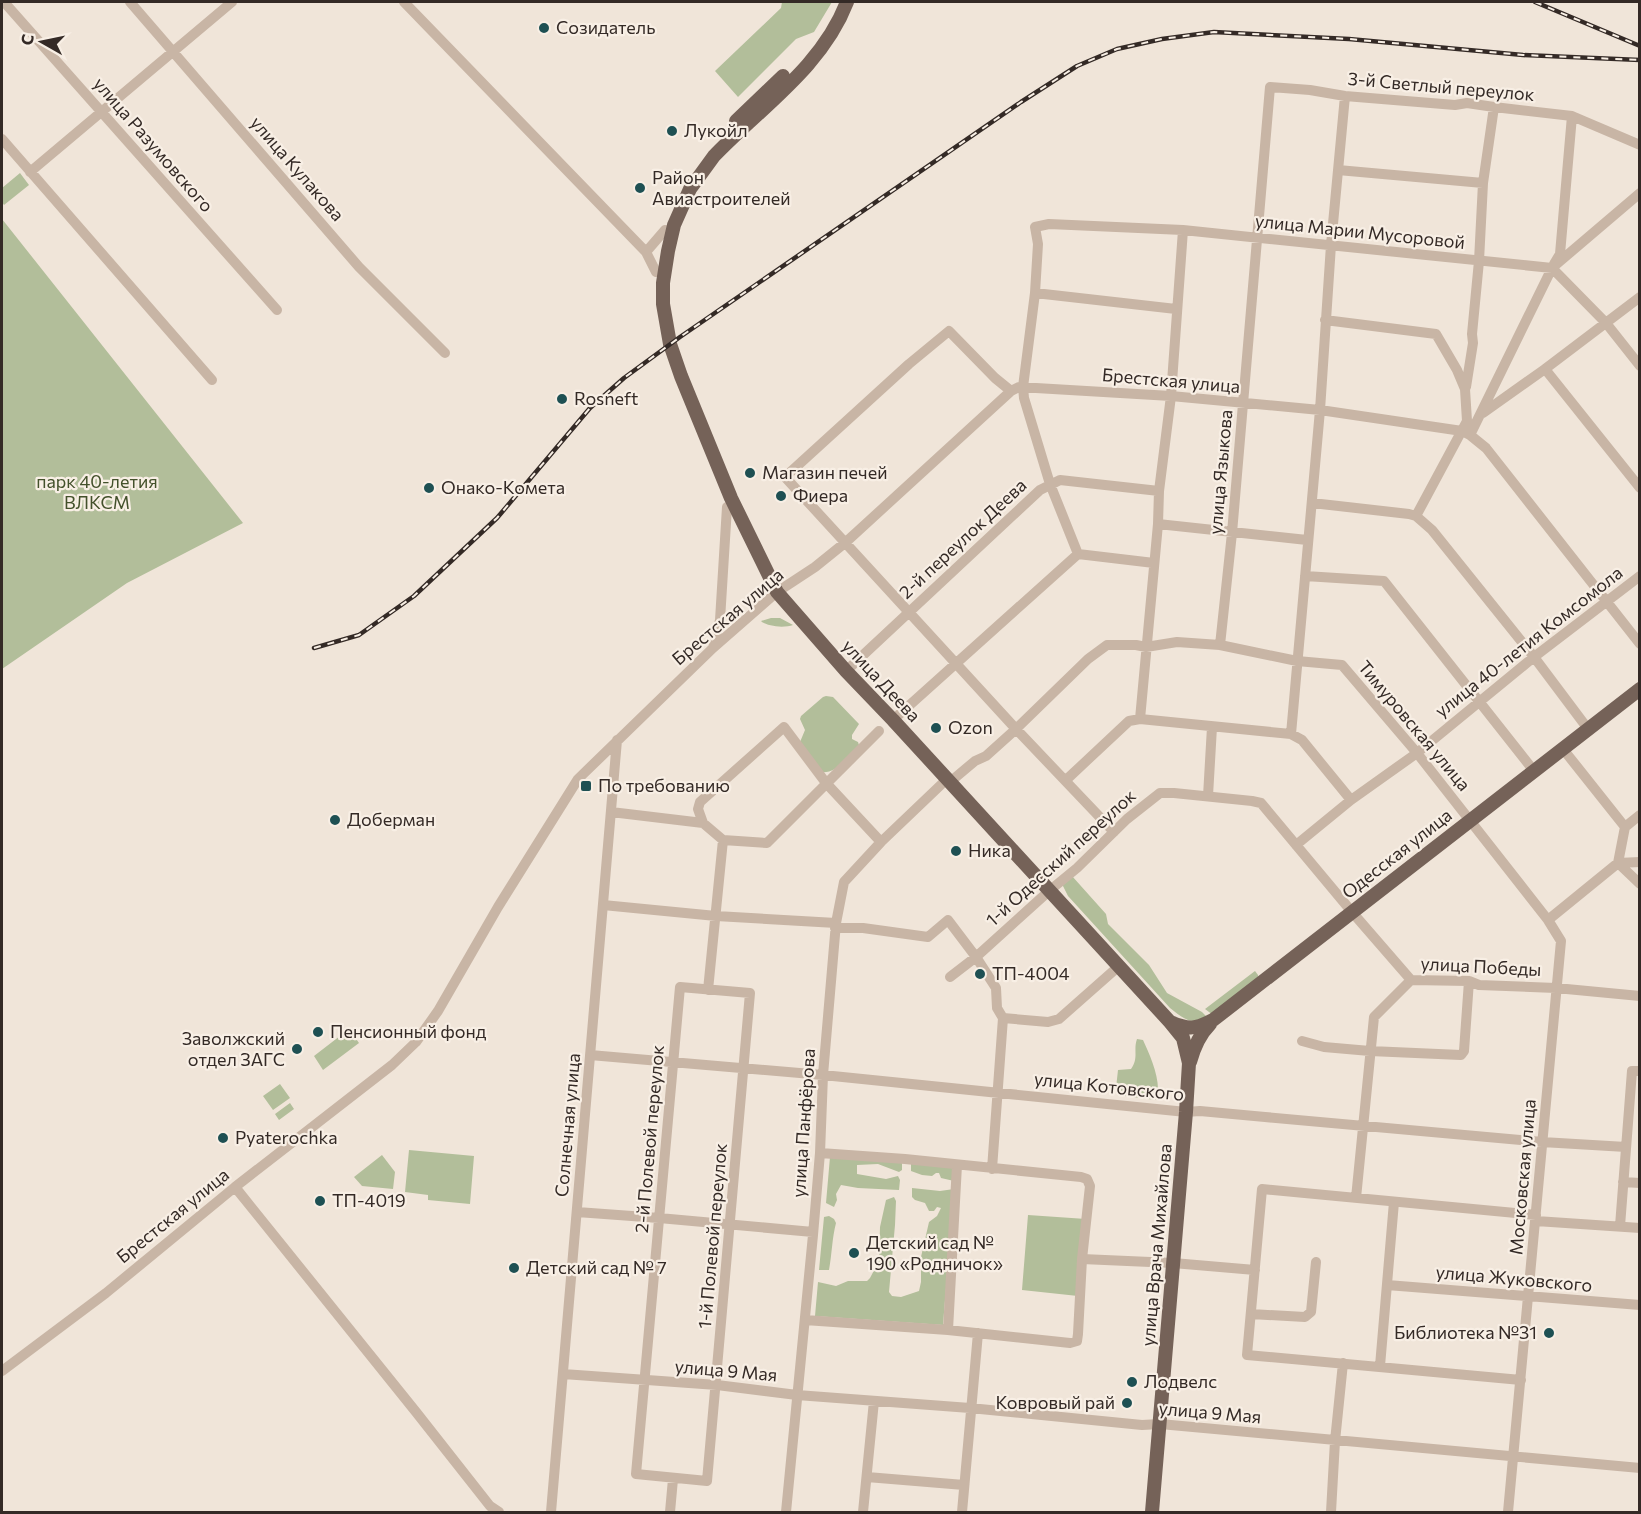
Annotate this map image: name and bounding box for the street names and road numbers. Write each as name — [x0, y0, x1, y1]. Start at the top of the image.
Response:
street label: 3-й Светлый переулок — [1347, 67, 1536, 105]
street label: улица Разумовского — [89, 72, 218, 216]
street label: улица Кулакова — [246, 112, 349, 225]
street label: улица Марии Мусоровой — [1254, 209, 1466, 253]
street label: Брестская улица — [1101, 363, 1241, 397]
street label: улица Языкова — [1204, 409, 1236, 535]
street label: 2-й переулок Деева — [894, 474, 1030, 603]
street label: улица 40-летия Комсомола — [1430, 561, 1627, 721]
street label: Брестская улица — [667, 563, 788, 669]
street label: улица Деева — [838, 635, 925, 726]
street label: Тимуровская улица — [1354, 656, 1476, 795]
street label: 1-й Одесский переулок — [981, 784, 1140, 930]
street label: Одесская улица — [1337, 803, 1456, 903]
street label: улица Победы — [1420, 952, 1542, 980]
street label: 2-й Полевой переулок — [630, 1044, 668, 1234]
street label: улица Панфёрова — [787, 1048, 819, 1198]
street label: Солнечная улица — [550, 1052, 584, 1198]
street label: улица Котовского — [1033, 1067, 1185, 1105]
street label: Московская улица — [1504, 1098, 1540, 1256]
street label: 1-й Полевой переулок — [693, 1142, 731, 1330]
street label: улица Врача Михайлова — [1136, 1143, 1176, 1347]
street label: Брестская улица — [112, 1163, 233, 1267]
street label: улица Жуковского — [1435, 1260, 1593, 1296]
street label: улица 9 Мая — [674, 1355, 778, 1385]
street label: улица 9 Мая — [1158, 1397, 1262, 1427]

